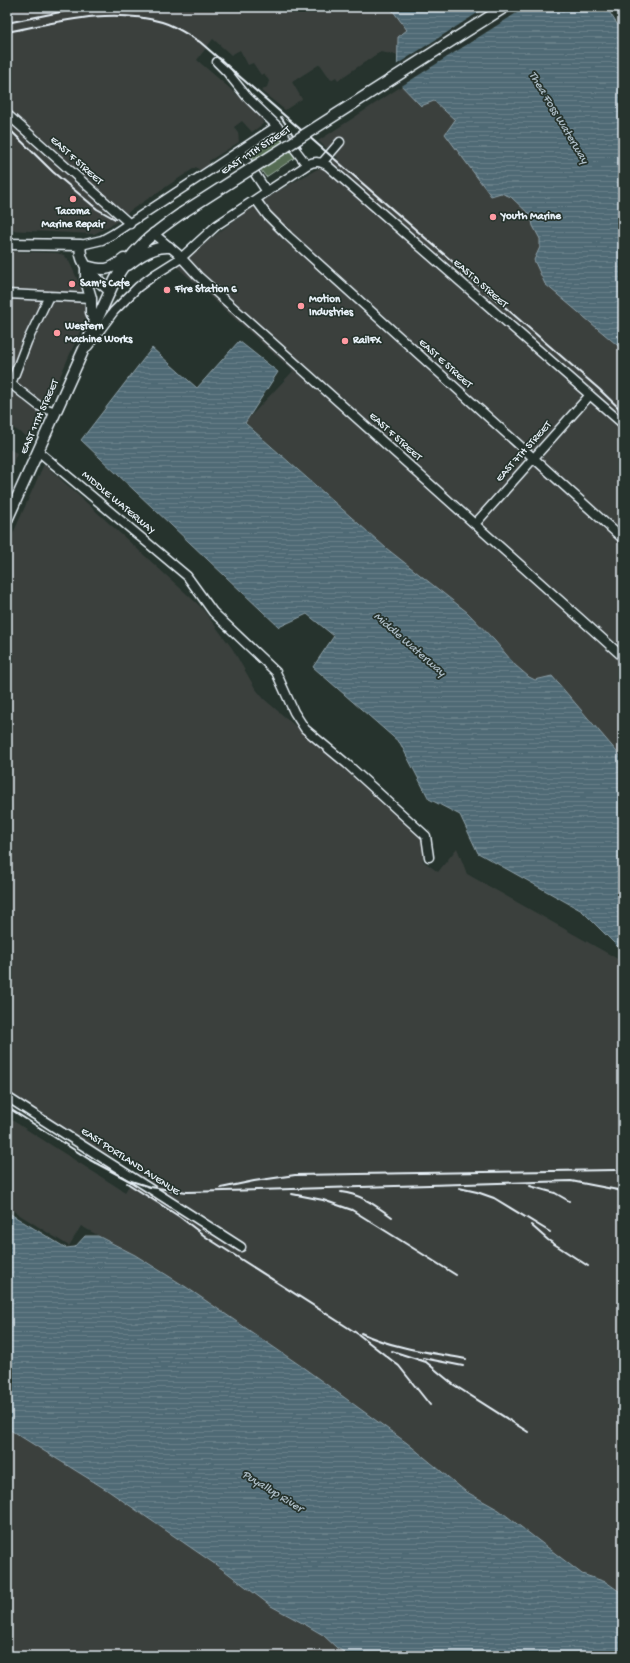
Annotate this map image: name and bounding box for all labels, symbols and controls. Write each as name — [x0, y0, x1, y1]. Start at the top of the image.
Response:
water label: Thea Foss Waterway — [525, 69, 592, 167]
street label: EAST 11TH STREET — [219, 124, 294, 178]
street label: EAST F STREET — [47, 134, 105, 188]
marker: Tacoma Marine Repair — [68, 194, 78, 204]
place label: Tacoma Marine Repair — [42, 206, 105, 231]
place label: Youth Marine — [499, 210, 562, 223]
marker: Youth Marine — [488, 212, 498, 222]
street label: EAST D STREET — [450, 257, 510, 311]
place label: Sam's Cafe — [80, 277, 131, 290]
marker: Sam's Cafe — [67, 279, 77, 289]
place label: Fire Station 6 — [174, 283, 237, 296]
marker: Fire Station 6 — [162, 285, 172, 295]
place label: Motion Industries — [309, 293, 354, 319]
marker: Motion Industries — [296, 301, 306, 311]
place label: Western Machine Works — [64, 320, 133, 346]
marker: Western Machine Works — [52, 328, 62, 338]
place label: RailFX — [352, 335, 382, 347]
marker: RailFX — [340, 336, 350, 346]
street label: EAST E STREET — [416, 337, 475, 392]
street label: EAST 11TH STREET — [18, 377, 62, 456]
street label: EAST F STREET — [366, 410, 424, 464]
street label: EAST 7TH STREET — [494, 419, 555, 485]
street label: MIDDLE WATERWAY — [79, 469, 157, 537]
water label: Middle Waterway — [370, 610, 449, 681]
street label: EAST PORTLAND AVENUE — [78, 1126, 183, 1199]
water label: Puyallup River — [239, 1468, 307, 1518]

